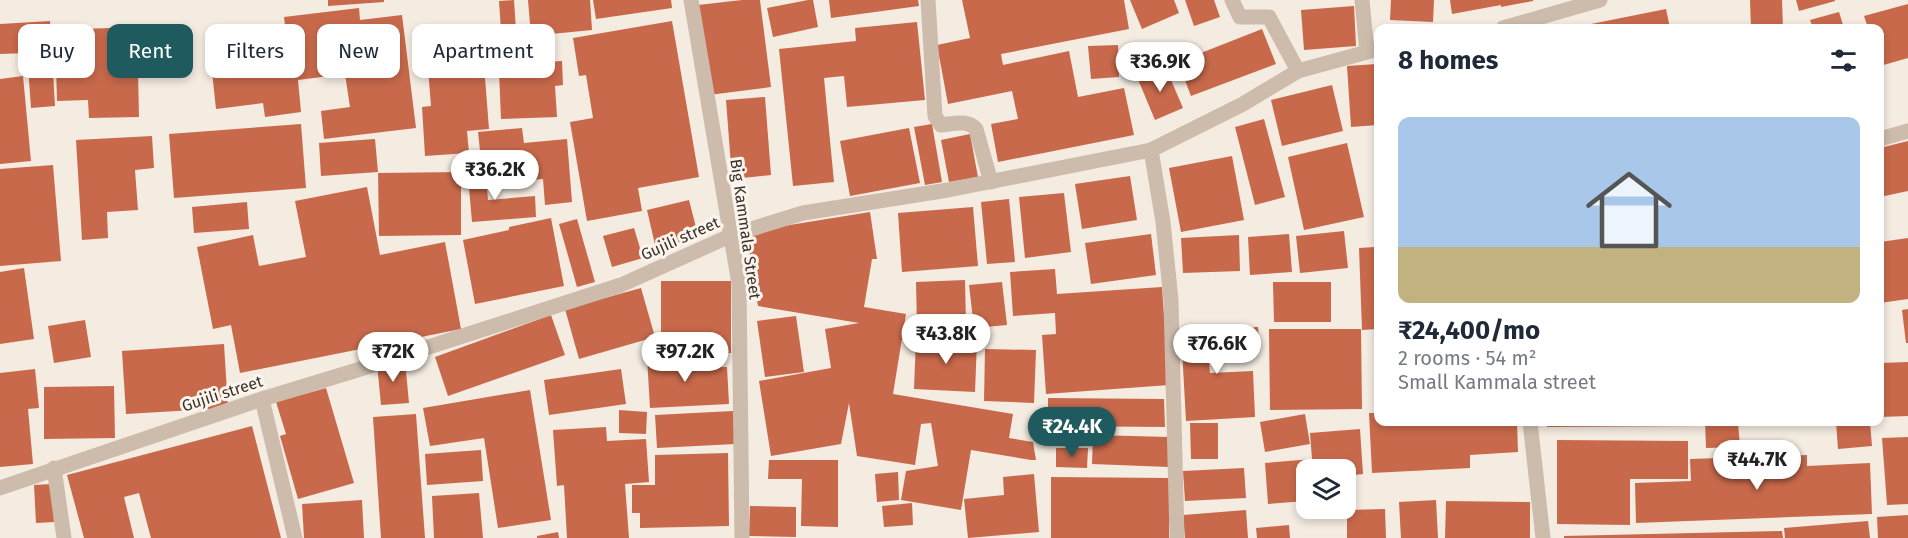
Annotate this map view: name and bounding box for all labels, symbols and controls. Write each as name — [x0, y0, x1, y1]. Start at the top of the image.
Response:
chip: Buy — [18, 24, 95, 78]
chip: Rent — [107, 24, 193, 78]
chip: Filters — [205, 24, 305, 78]
chip: New — [317, 24, 400, 78]
chip: Apartment — [412, 24, 555, 78]
pin: ₹36.9K — [1111, 42, 1209, 93]
icon: filters — [1827, 44, 1860, 77]
text: 8 homes — [1398, 45, 1498, 76]
text: ₹36.9K — [1130, 49, 1190, 73]
pin: ₹36.2K — [446, 150, 544, 201]
icon: home — [1575, 156, 1683, 264]
text: ₹36.2K — [465, 157, 525, 181]
street label: Big Kammala Street — [726, 158, 765, 301]
street label: Gujili street — [638, 213, 723, 264]
pin: ₹43.8K — [897, 314, 995, 365]
text: ₹24,400/mo — [1398, 315, 1540, 346]
text: ₹43.8K — [916, 321, 976, 345]
pin: ₹76.6K — [1168, 324, 1266, 375]
text: ₹76.6K — [1187, 331, 1247, 355]
pin: ₹72K — [357, 332, 429, 383]
pin: ₹97.2K — [636, 332, 734, 383]
text: ₹72K — [371, 339, 415, 363]
text: ₹97.2K — [656, 339, 714, 363]
text: 2 rooms · 54 m² — [1398, 346, 1537, 370]
text: Small Kammala street — [1398, 370, 1596, 394]
street label: Gujili street — [179, 371, 265, 415]
pin: ₹24.4K — [1023, 407, 1121, 458]
text: ₹24.4K — [1042, 414, 1102, 438]
pin: ₹44.7K — [1708, 440, 1806, 491]
text: ₹44.7K — [1727, 447, 1787, 471]
map controls — [1296, 459, 1356, 519]
button: layers — [1296, 459, 1356, 519]

